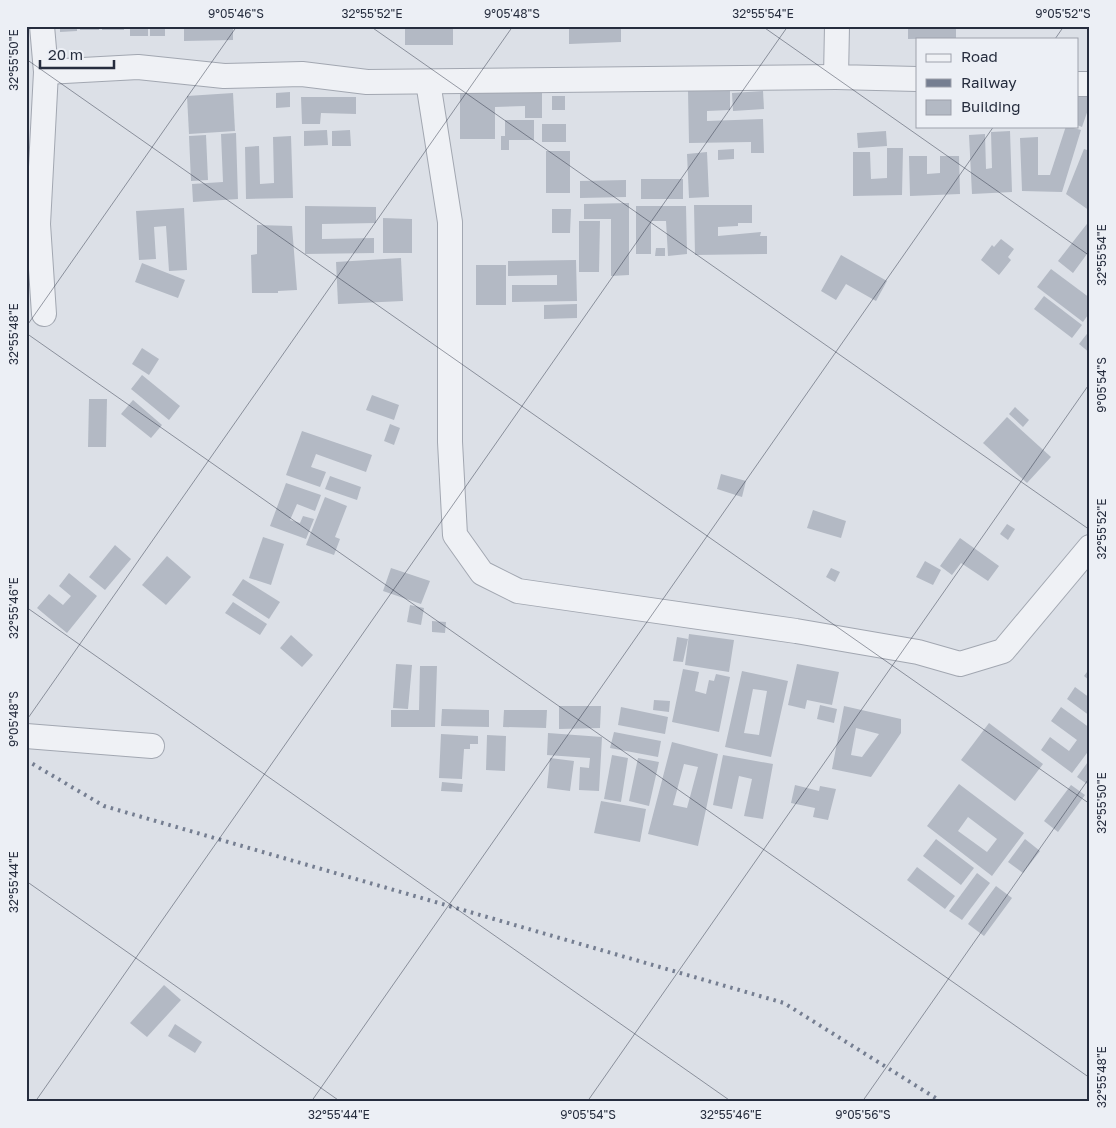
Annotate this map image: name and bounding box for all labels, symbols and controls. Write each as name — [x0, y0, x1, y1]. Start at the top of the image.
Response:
text: 9°05'46"S — [208, 6, 264, 21]
text: 32°55'52"E — [341, 6, 403, 21]
text: 9°05'48"S — [484, 6, 540, 21]
text: 32°55'54"E — [732, 6, 794, 21]
text: 9°05'52"S — [1035, 6, 1091, 21]
text: 32°55'50"E — [6, 29, 21, 91]
scale bar — [40, 38, 114, 70]
legend — [916, 38, 1078, 128]
text: 20 m — [48, 45, 83, 63]
text: Road — [961, 47, 998, 65]
text: Railway — [961, 73, 1017, 91]
text: Building — [961, 97, 1021, 115]
text: 32°55'54"E — [1094, 224, 1109, 286]
text: 32°55'48"E — [6, 303, 21, 365]
text: 9°05'54"S — [1094, 357, 1109, 413]
text: 32°55'52"E — [1094, 498, 1109, 560]
text: 32°55'46"E — [6, 577, 21, 639]
text: 9°05'48"S — [6, 691, 21, 747]
text: 32°55'50"E — [1094, 772, 1109, 834]
text: 32°55'44"E — [6, 851, 21, 913]
text: 32°55'48"E — [1094, 1046, 1109, 1108]
text: 32°55'44"E — [308, 1107, 370, 1122]
text: 9°05'54"S — [560, 1107, 616, 1122]
text: 32°55'46"E — [700, 1107, 762, 1122]
text: 9°05'56"S — [835, 1107, 891, 1122]

